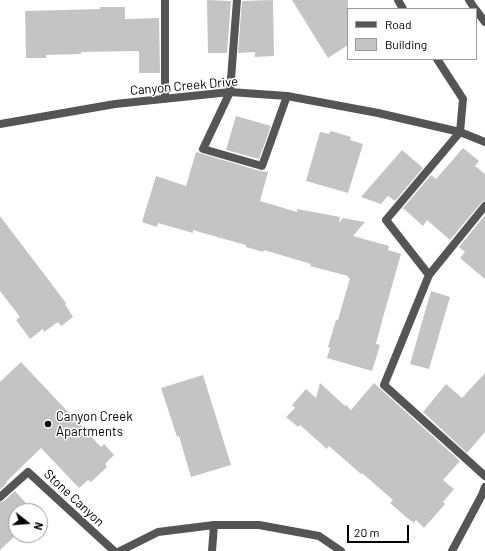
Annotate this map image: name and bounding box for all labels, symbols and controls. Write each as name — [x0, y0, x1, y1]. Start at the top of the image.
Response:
legend — [347, 8, 477, 60]
text: Road — [385, 17, 412, 31]
text: Building — [385, 37, 427, 51]
street label: Canyon Creek Drive — [129, 74, 239, 98]
place label: Canyon Creek Apartments — [56, 409, 133, 440]
marker: Canyon Creek Apartments — [43, 419, 53, 429]
street label: Stone Canyon — [41, 466, 107, 530]
north arrow — [8, 503, 48, 543]
scale bar — [349, 517, 411, 543]
text: N — [32, 521, 46, 532]
text: 20 m — [354, 525, 380, 539]

